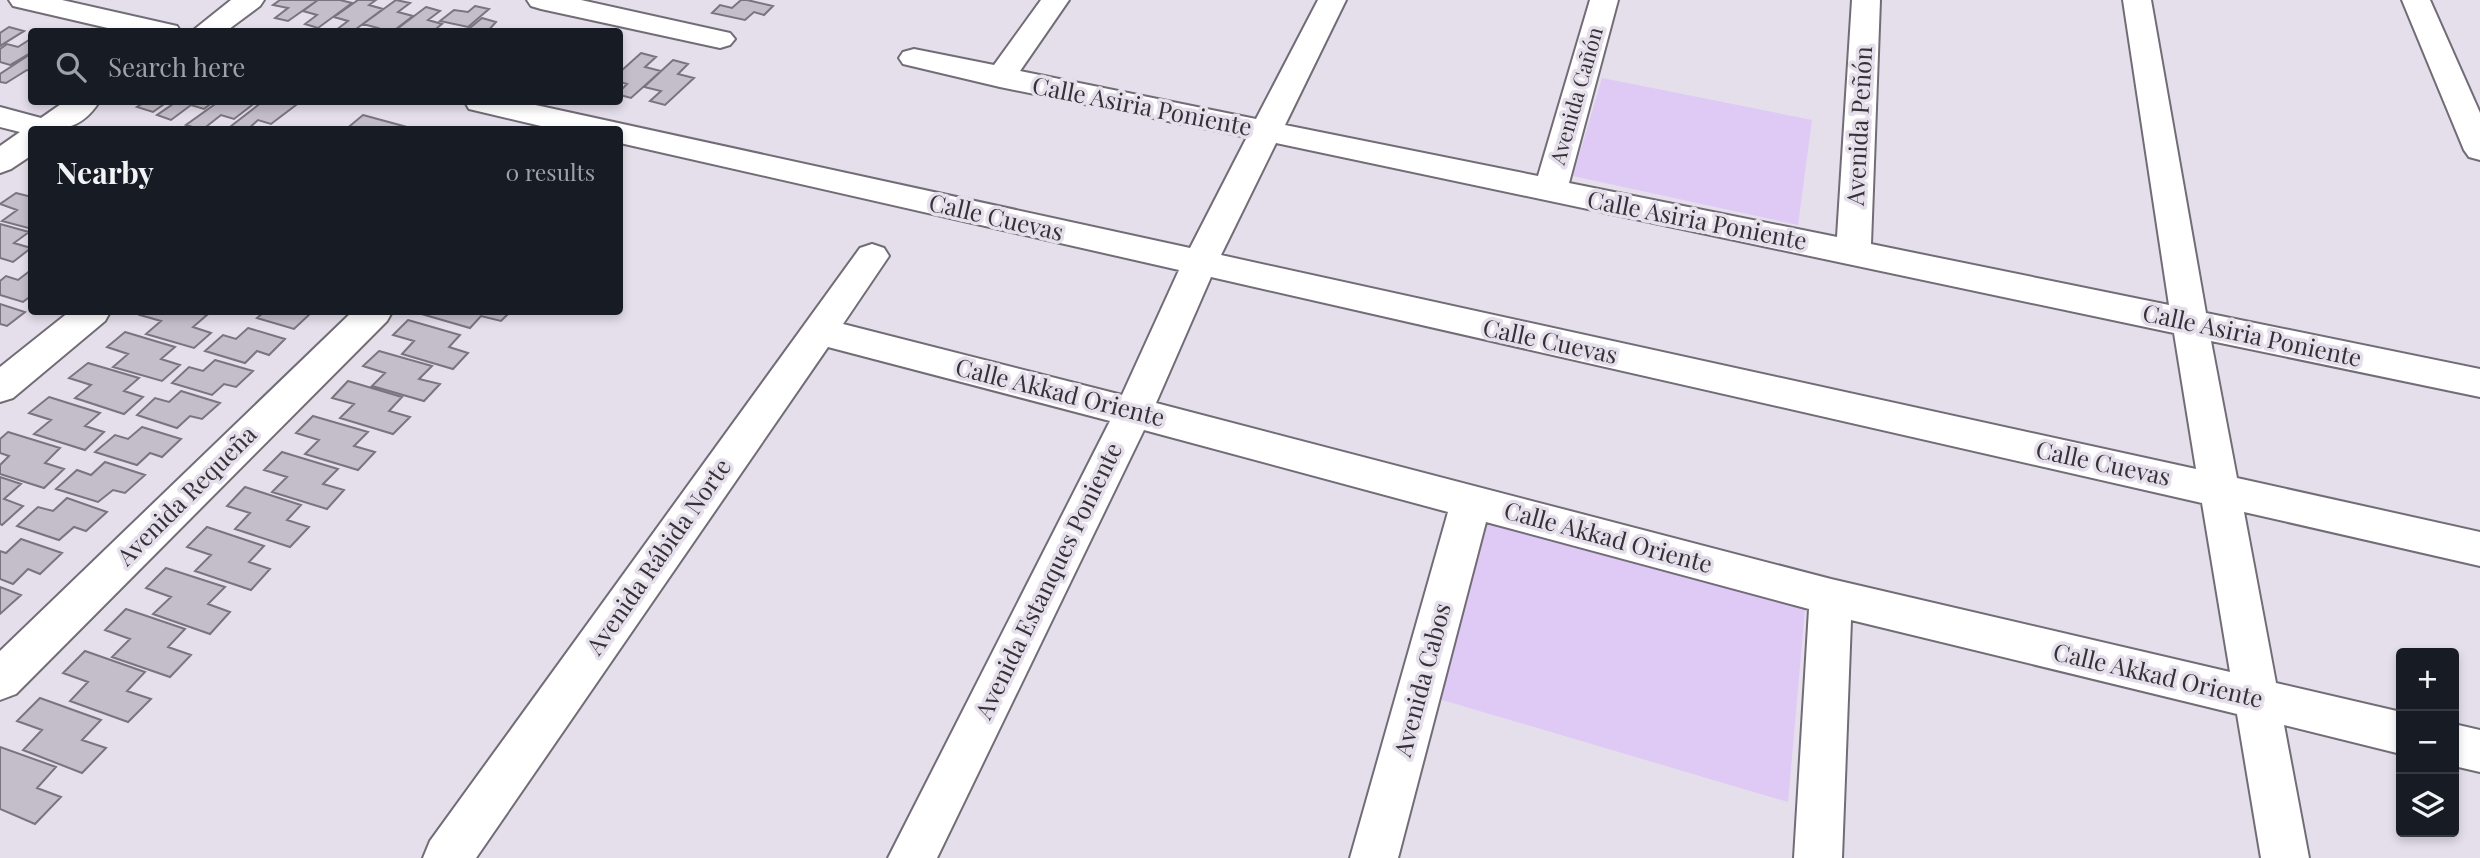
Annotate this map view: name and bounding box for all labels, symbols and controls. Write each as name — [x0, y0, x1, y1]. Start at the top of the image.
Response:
street label: Avenida Cañón — [1542, 23, 1608, 168]
search box — [28, 28, 623, 105]
street label: Avenida Peñón — [1838, 45, 1878, 207]
icon: search — [52, 48, 90, 86]
text: Search here — [108, 49, 245, 84]
street label: Calle Asiria Poniente — [1030, 68, 1255, 142]
text: Nearby — [56, 152, 154, 192]
text: 0 results — [505, 156, 595, 187]
street label: Calle Asiria Poniente — [1585, 182, 1810, 256]
street label: Calle Cuevas — [926, 185, 1067, 247]
street label: Calle Asiria Poniente — [2140, 295, 2365, 373]
street label: Calle Cuevas — [1480, 310, 1621, 370]
street label: Calle Akkad Oriente — [953, 350, 1168, 433]
street label: Avenida Requeña — [108, 418, 262, 572]
street label: Calle Cuevas — [2033, 432, 2174, 492]
street label: Avenida Estanques Poniente — [966, 437, 1128, 724]
street label: Avenida Rábida Norte — [577, 452, 737, 661]
street label: Calle Akkad Oriente — [1501, 493, 1716, 579]
street label: Avenida Cabos — [1385, 599, 1457, 761]
street label: Calle Akkad Oriente — [2050, 634, 2266, 714]
map controls — [2396, 648, 2459, 837]
button: + — [2396, 648, 2459, 711]
button: − — [2396, 711, 2459, 774]
button: layers — [2396, 774, 2459, 837]

